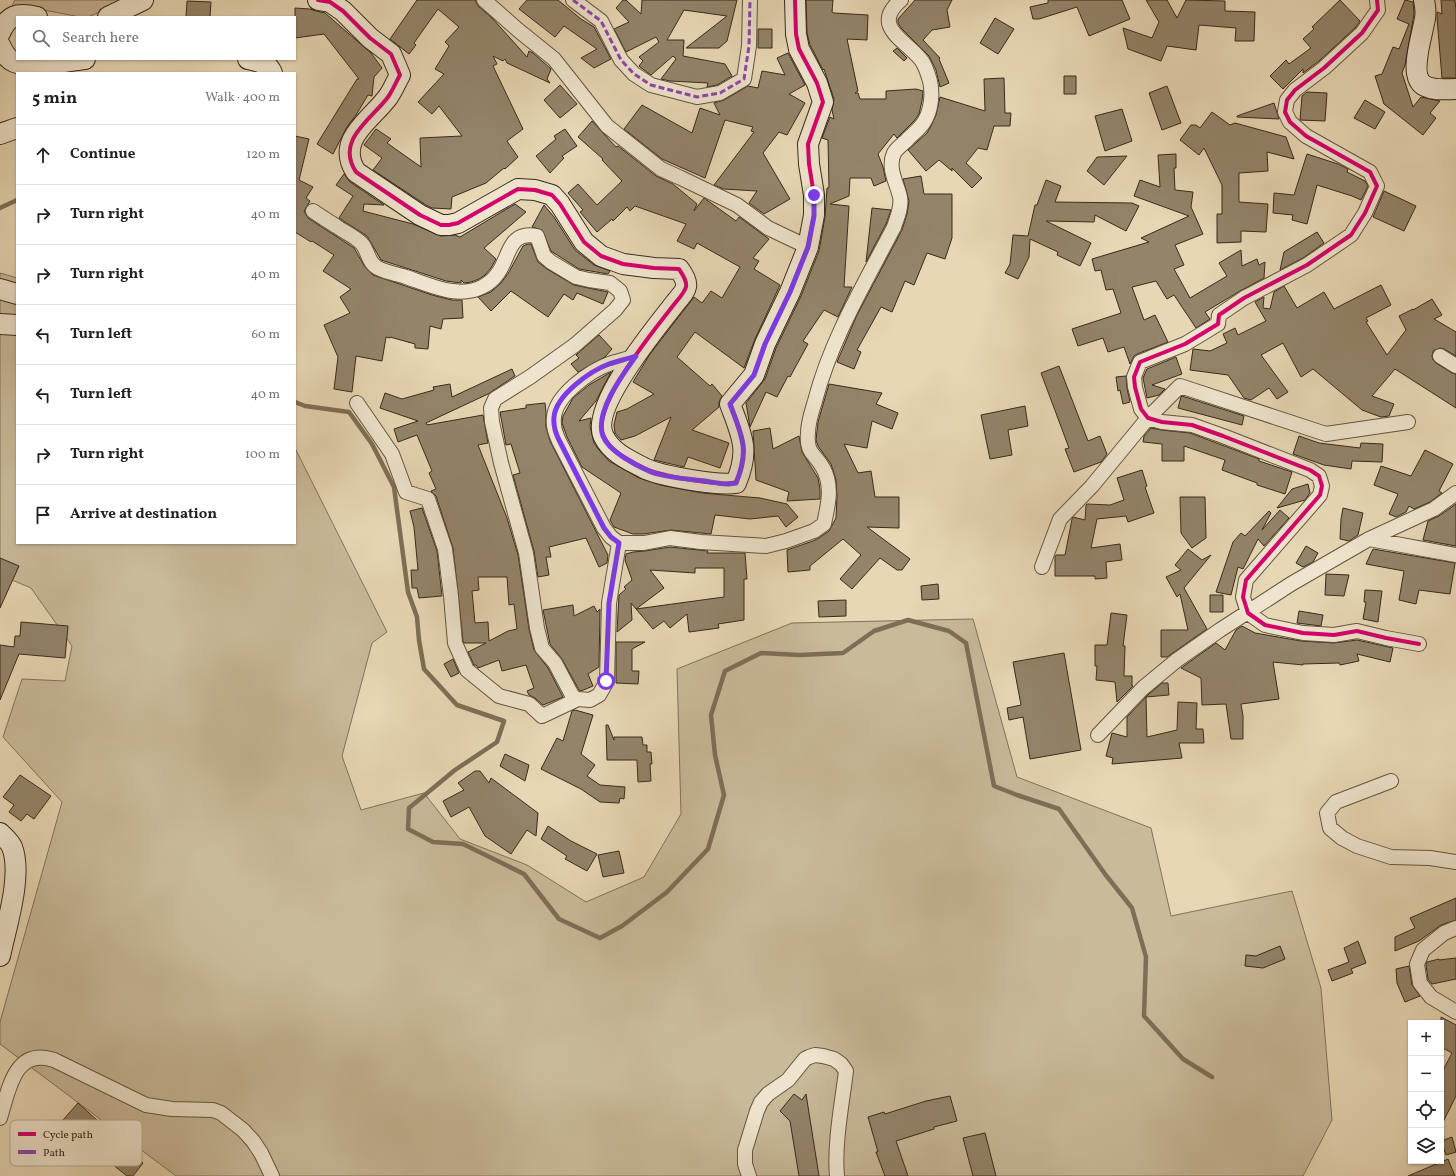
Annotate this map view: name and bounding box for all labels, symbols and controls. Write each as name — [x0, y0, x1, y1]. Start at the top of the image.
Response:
search box — [16, 16, 296, 60]
icon: search — [30, 27, 52, 49]
text: Search here — [62, 28, 139, 49]
text: 5 min — [32, 87, 77, 110]
text: Walk · 400 m — [205, 89, 280, 107]
icon: ahead — [32, 144, 54, 166]
text: Continue — [70, 144, 135, 165]
text: 120 m — [246, 146, 280, 164]
route end — [805, 186, 823, 204]
icon: right — [32, 204, 54, 226]
text: Turn right — [70, 204, 144, 225]
text: 40 m — [251, 206, 280, 224]
icon: right — [32, 264, 54, 286]
text: Turn right — [70, 264, 144, 285]
text: 40 m — [251, 266, 280, 284]
icon: left — [32, 324, 54, 346]
text: Turn left — [70, 324, 132, 345]
text: 60 m — [252, 326, 280, 344]
icon: left — [32, 384, 54, 406]
text: Turn left — [70, 384, 132, 405]
text: 40 m — [251, 386, 280, 404]
icon: right — [32, 444, 54, 466]
text: Turn right — [70, 444, 144, 465]
text: 100 m — [245, 446, 280, 464]
icon: arrive — [32, 504, 54, 526]
text: Arrive at destination — [70, 504, 217, 525]
route start — [597, 672, 615, 690]
map controls — [1408, 1020, 1444, 1164]
button: + — [1408, 1020, 1444, 1056]
button: − — [1408, 1056, 1444, 1092]
button: locate — [1408, 1092, 1444, 1128]
legend — [10, 1120, 142, 1166]
text: Cycle path — [43, 1128, 93, 1143]
button: layers — [1408, 1128, 1444, 1164]
text: Path — [43, 1146, 66, 1161]

